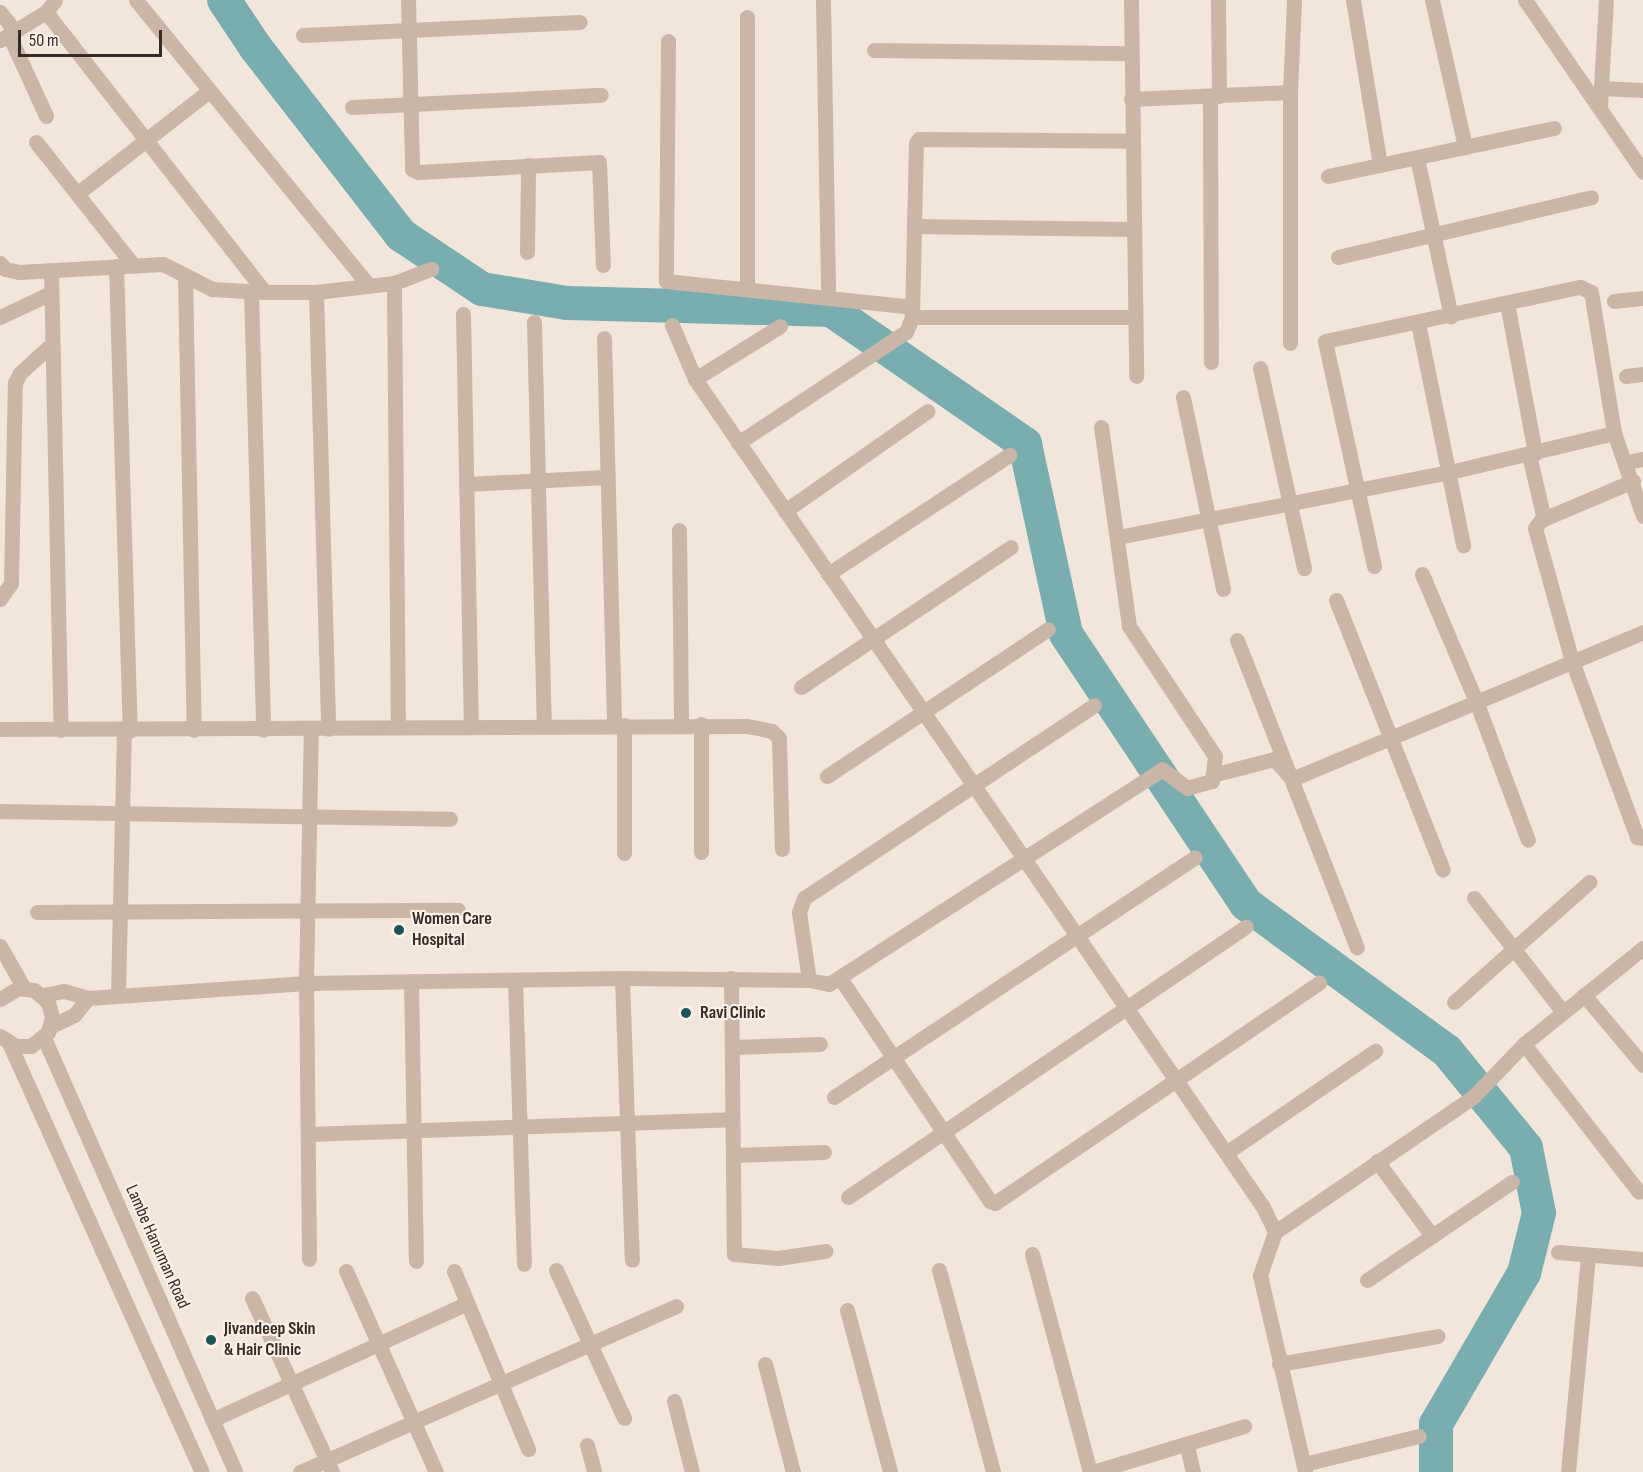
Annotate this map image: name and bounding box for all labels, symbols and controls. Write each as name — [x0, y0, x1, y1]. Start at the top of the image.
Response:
scale bar — [21, 18, 165, 56]
text: 50 m — [29, 30, 59, 51]
place label: Women Care Hospital — [412, 909, 492, 952]
marker: Women Care Hospital — [390, 921, 408, 939]
place label: Ravi Clinic — [700, 1002, 766, 1024]
marker: Ravi Clinic — [677, 1004, 695, 1022]
street label: Lambe Hanuman Road — [120, 1182, 194, 1312]
place label: Jivandeep Skin & Hair Clinic — [224, 1319, 316, 1362]
marker: Jivandeep Skin & Hair Clinic — [202, 1331, 220, 1349]

